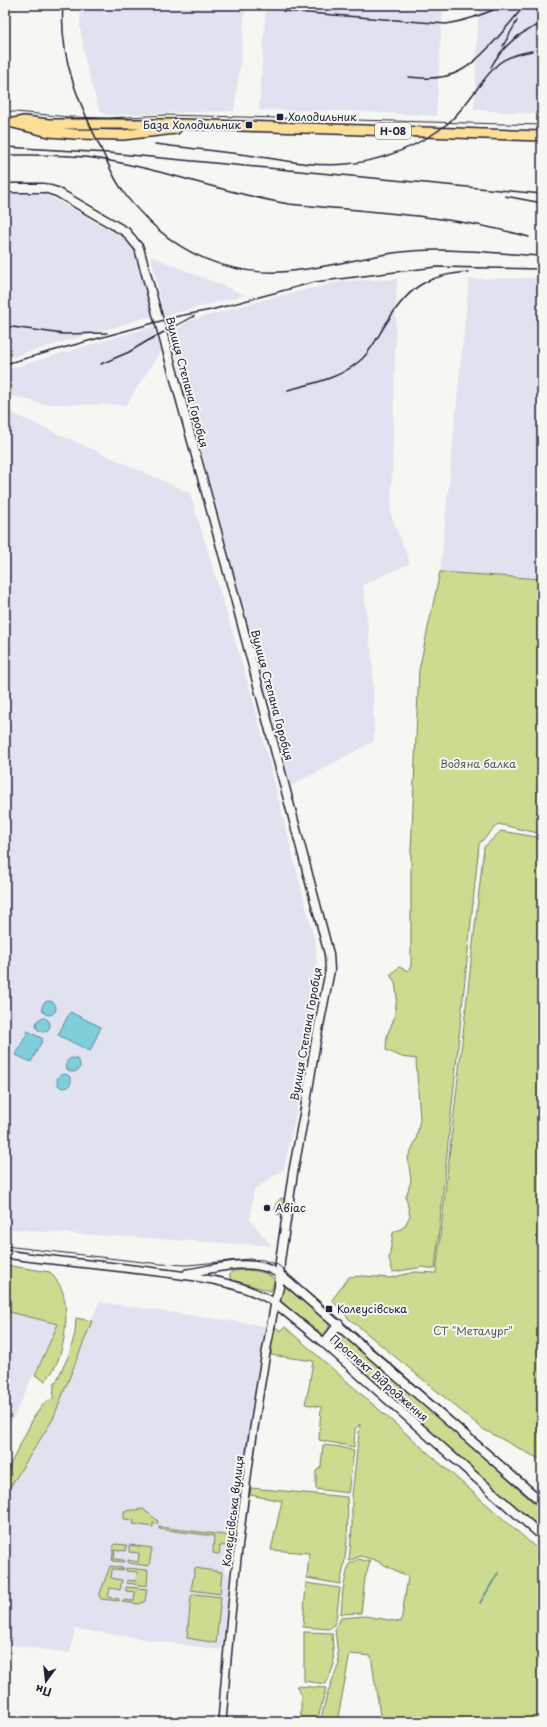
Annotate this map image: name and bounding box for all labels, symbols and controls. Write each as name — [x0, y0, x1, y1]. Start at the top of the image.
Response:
place label: Холодильник — [288, 108, 357, 125]
marker: Холодильник — [275, 112, 285, 122]
place label: База Холодильник — [143, 116, 241, 133]
marker: База Холодильник — [244, 120, 254, 130]
road number: Н-08 — [375, 123, 411, 139]
street label: Вулиця Степана Горобця — [162, 314, 213, 449]
street label: Вулиця Степана Горобця — [247, 627, 298, 762]
park label: Водяна балка — [440, 755, 516, 772]
street label: Вулиця Степана Горобця — [285, 966, 326, 1102]
place label: Авіас — [275, 1199, 306, 1216]
marker: Авіас — [262, 1203, 272, 1213]
place label: Колеусівська — [337, 1300, 407, 1317]
marker: Колеусівська — [324, 1304, 334, 1314]
park label: СТ "Металург" — [433, 1322, 513, 1339]
street label: Проспект Відродження — [326, 1330, 432, 1425]
street label: Колеусівська вулиця — [217, 1454, 248, 1567]
north arrow — [26, 1661, 66, 1701]
text: Пн — [33, 1681, 53, 1701]

